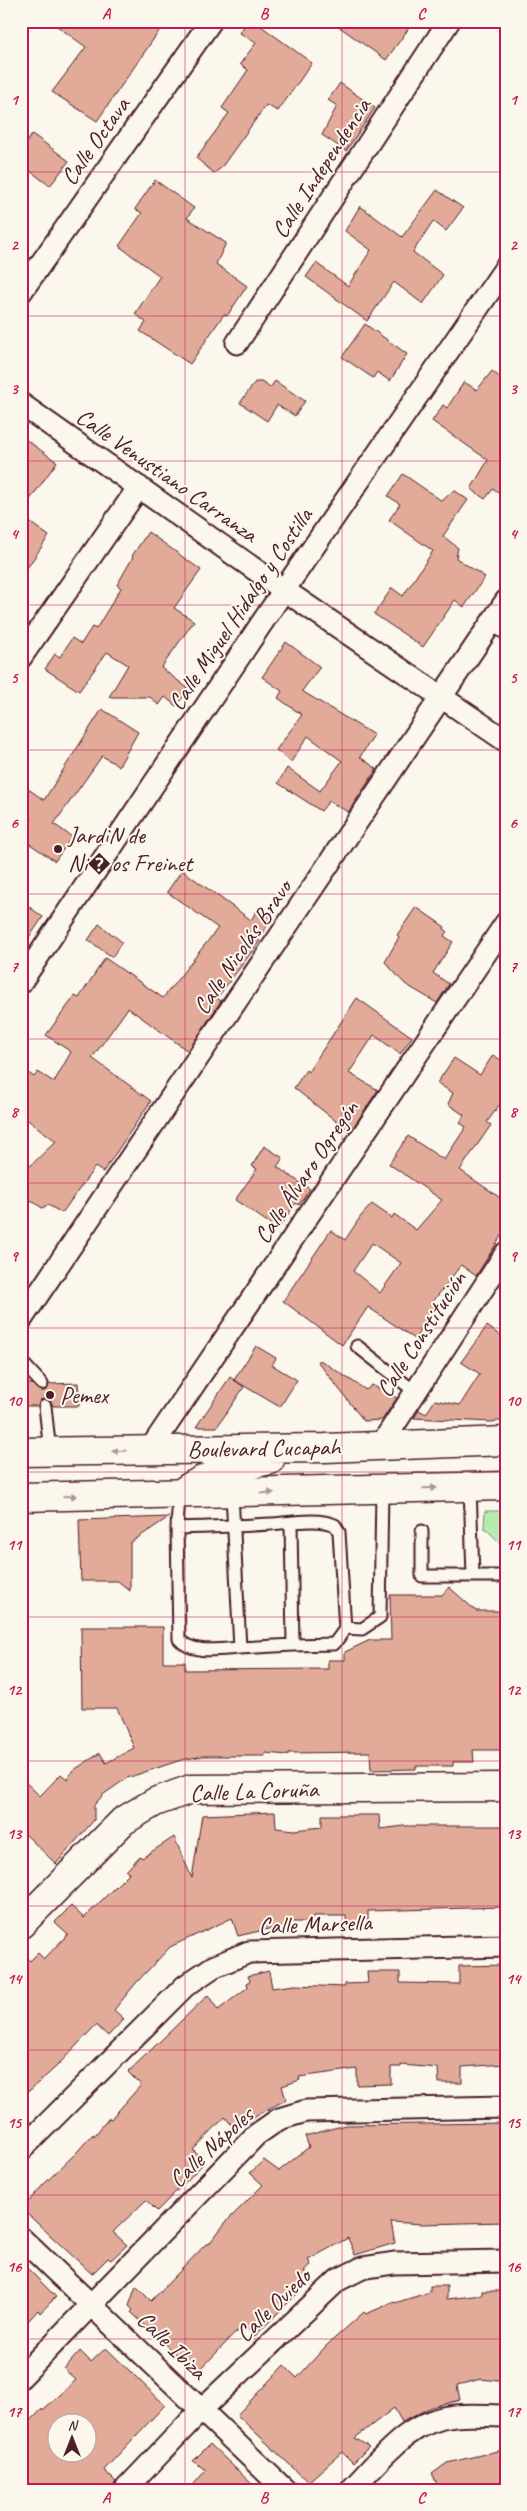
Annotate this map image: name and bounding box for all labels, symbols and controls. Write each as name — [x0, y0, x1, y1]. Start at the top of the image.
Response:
text: A — [102, 4, 112, 24]
text: B — [260, 4, 270, 24]
text: C — [417, 4, 427, 24]
text: 1 — [10, 90, 19, 110]
street label: Calle Octava — [54, 90, 137, 191]
text: 1 — [509, 90, 518, 110]
street label: Calle Independencia — [265, 91, 378, 244]
text: 2 — [10, 235, 19, 255]
text: 2 — [509, 235, 518, 255]
text: 3 — [10, 379, 19, 399]
text: 3 — [509, 379, 518, 399]
street label: Calle Venustiano Carranza — [71, 401, 265, 550]
street label: Calle Miguel Hidalgo y Costilla — [161, 501, 320, 716]
text: 4 — [10, 524, 19, 544]
text: 4 — [509, 524, 518, 544]
text: 5 — [11, 668, 20, 688]
text: 5 — [510, 668, 519, 688]
text: 6 — [10, 813, 19, 833]
text: 6 — [509, 813, 518, 833]
place label: JardiN de Ni�os Freinet — [67, 820, 194, 878]
marker: JardiN de Ni�os Freinet — [52, 843, 64, 855]
street label: Calle Nicolás Bravo — [186, 872, 299, 1020]
text: 7 — [10, 957, 19, 977]
text: 7 — [509, 957, 518, 977]
street label: Calle Álvaro Ogregón — [247, 1094, 366, 1249]
text: 8 — [10, 1102, 19, 1122]
text: 8 — [509, 1102, 518, 1122]
text: 9 — [10, 1246, 19, 1266]
text: 9 — [509, 1246, 518, 1266]
street label: Calle Constitución — [369, 1264, 473, 1403]
place label: Pemex — [60, 1380, 110, 1410]
marker: Pemex — [44, 1389, 56, 1401]
text: 10 — [7, 1391, 23, 1411]
text: 10 — [506, 1391, 522, 1411]
street label: Boulevard Cucapah — [187, 1432, 343, 1464]
one-way arrow — [111, 1447, 127, 1455]
one-way arrow — [422, 1484, 438, 1492]
one-way arrow — [260, 1489, 276, 1497]
one-way arrow — [62, 1492, 78, 1500]
text: 11 — [7, 1535, 23, 1555]
text: 11 — [506, 1535, 522, 1555]
text: 12 — [7, 1680, 23, 1700]
text: 12 — [506, 1680, 522, 1700]
street label: Calle La Coruña — [189, 1774, 320, 1808]
text: 13 — [7, 1824, 23, 1844]
text: 13 — [506, 1824, 522, 1844]
street label: Calle Marsella — [258, 1907, 373, 1941]
text: 14 — [7, 1969, 23, 1989]
text: 14 — [506, 1969, 522, 1989]
street label: Calle Nápoles — [162, 2099, 261, 2194]
text: 15 — [7, 2113, 23, 2133]
text: 15 — [506, 2113, 522, 2133]
text: 16 — [7, 2257, 23, 2277]
text: 16 — [506, 2257, 522, 2277]
street label: Calle Oviedo — [229, 2260, 319, 2348]
street label: Calle Ibiza — [131, 2304, 214, 2387]
text: 17 — [7, 2402, 23, 2422]
text: 17 — [506, 2402, 522, 2422]
north arrow — [48, 2414, 98, 2464]
text: N — [68, 2417, 79, 2434]
text: A — [102, 2488, 112, 2508]
text: B — [260, 2488, 270, 2508]
text: C — [417, 2488, 427, 2508]

